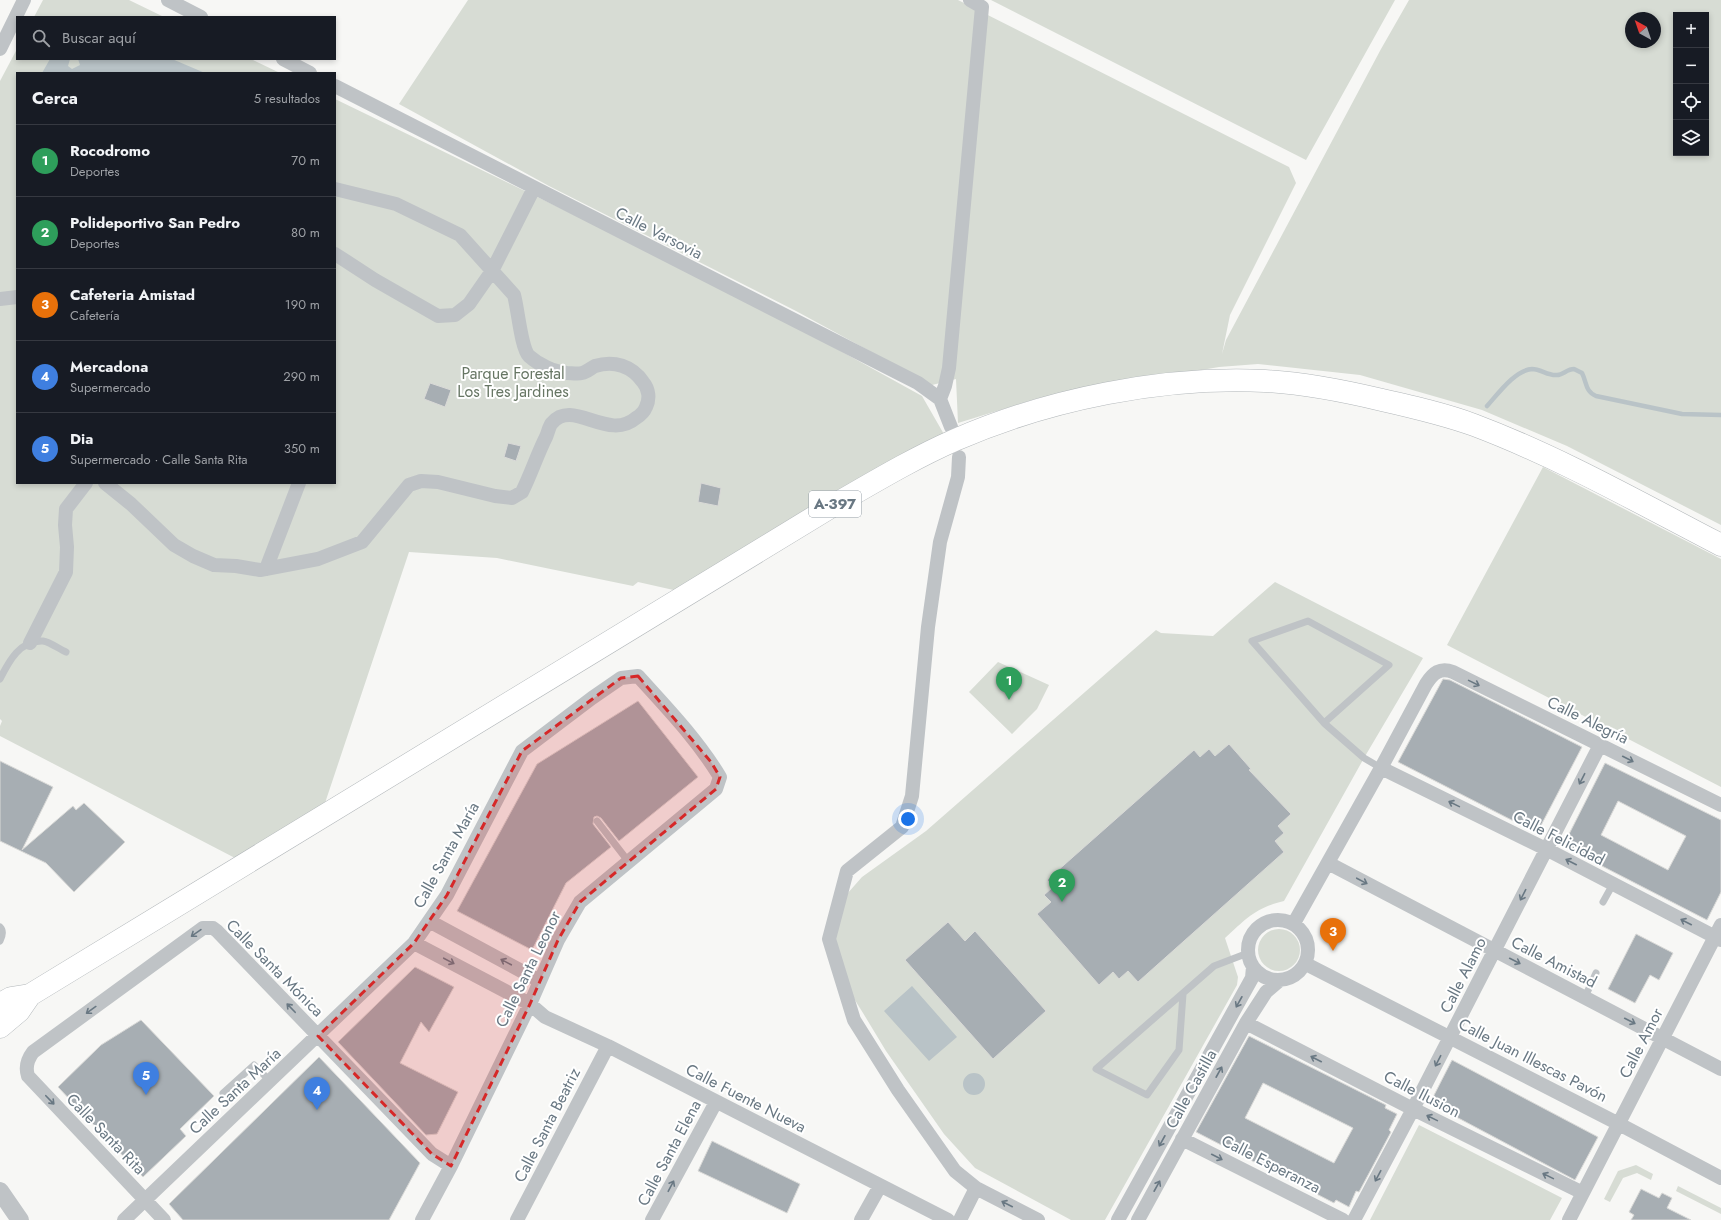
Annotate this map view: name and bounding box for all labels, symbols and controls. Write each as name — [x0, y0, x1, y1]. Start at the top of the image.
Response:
north arrow — [1625, 12, 1661, 48]
map controls — [1673, 12, 1709, 156]
button: + — [1673, 12, 1709, 48]
search box — [16, 16, 336, 60]
icon: search — [30, 27, 52, 49]
text: Buscar aquí — [62, 27, 136, 49]
button: − — [1673, 48, 1709, 84]
button: locate — [1673, 84, 1709, 120]
text: Cerca — [32, 86, 78, 110]
text: 5 resultados — [254, 89, 320, 108]
button: layers — [1673, 120, 1709, 156]
text: Rocodromo — [70, 140, 150, 162]
text: 1 — [42, 151, 48, 170]
text: 70 m — [291, 151, 320, 170]
text: Deportes — [70, 162, 120, 181]
street label: Calle Varsovia — [611, 201, 707, 265]
text: Polideportivo San Pedro — [70, 212, 240, 234]
text: 2 — [41, 223, 49, 242]
text: 80 m — [291, 223, 320, 242]
text: Deportes — [70, 234, 120, 253]
text: Cafeteria Amistad — [70, 284, 195, 306]
text: 3 — [41, 295, 49, 314]
text: 190 m — [285, 295, 320, 314]
text: Cafetería — [70, 306, 119, 325]
text: Mercadona — [70, 356, 148, 378]
park label: Parque Forestal Los Tres Jardines — [457, 362, 569, 403]
text: 4 — [40, 367, 50, 386]
text: 290 m — [283, 367, 320, 386]
text: Supermercado — [70, 378, 151, 397]
text: Dia — [70, 428, 93, 450]
text: 5 — [41, 439, 49, 458]
text: 350 m — [284, 439, 320, 458]
text: Supermercado · Calle Santa Rita — [70, 450, 248, 469]
road number: A-397 — [809, 491, 861, 517]
pin: 1 — [996, 667, 1022, 700]
one-way arrow — [1468, 680, 1480, 687]
street label: Calle Alegría — [1543, 690, 1633, 750]
one-way arrow — [1622, 756, 1634, 763]
one-way arrow — [1578, 773, 1585, 785]
street label: Calle Santa María — [407, 798, 485, 912]
one-way arrow — [1449, 800, 1461, 808]
street label: Calle Felicidad — [1509, 805, 1609, 871]
your location — [898, 809, 918, 829]
one-way arrow — [1565, 858, 1577, 865]
pin: 2 — [1049, 869, 1075, 902]
one-way arrow — [1356, 878, 1368, 885]
one-way arrow — [1519, 889, 1526, 901]
street label: Calle Santa Leonor — [490, 906, 566, 1031]
street label: Calle Santa Mónica — [221, 914, 329, 1022]
pin: 3 — [1320, 918, 1346, 951]
one-way arrow — [1681, 918, 1693, 925]
one-way arrow — [190, 929, 201, 937]
street label: Calle Amistad — [1507, 931, 1601, 993]
street label: Calle Alamo — [1434, 933, 1492, 1017]
one-way arrow — [442, 958, 454, 965]
one-way arrow — [500, 958, 512, 966]
one-way arrow — [1509, 958, 1521, 965]
one-way arrow — [1234, 996, 1242, 1008]
one-way arrow — [286, 1003, 296, 1013]
street label: Calle Amor — [1613, 1003, 1669, 1082]
one-way arrow — [86, 1006, 97, 1014]
street label: Calle Juan Illescas Pavón — [1454, 1012, 1612, 1108]
one-way arrow — [1624, 1018, 1636, 1025]
street label: Calle Santa María — [184, 1042, 286, 1140]
street label: Calle Castilla — [1160, 1045, 1222, 1133]
one-way arrow — [1434, 1054, 1441, 1066]
one-way arrow — [1310, 1055, 1322, 1062]
street label: Calle Fuente Nueva — [682, 1058, 810, 1138]
pin: 5 — [133, 1062, 159, 1095]
street label: Calle Santa Beatriz — [508, 1063, 586, 1186]
street label: Calle Ilusion — [1380, 1065, 1464, 1123]
one-way arrow — [1216, 1066, 1224, 1078]
pin: 4 — [304, 1077, 330, 1110]
street label: Calle Santa Rita — [61, 1088, 151, 1180]
one-way arrow — [45, 1095, 55, 1105]
street label: Calle Santa Elena — [631, 1096, 707, 1210]
one-way arrow — [1426, 1114, 1438, 1121]
street label: Calle Esperanza — [1218, 1129, 1324, 1199]
one-way arrow — [1158, 1134, 1166, 1146]
one-way arrow — [1211, 1153, 1223, 1161]
one-way arrow — [1373, 1169, 1381, 1181]
one-way arrow — [1543, 1171, 1555, 1179]
one-way arrow — [667, 1180, 675, 1192]
one-way arrow — [1153, 1180, 1161, 1192]
one-way arrow — [1001, 1200, 1013, 1207]

